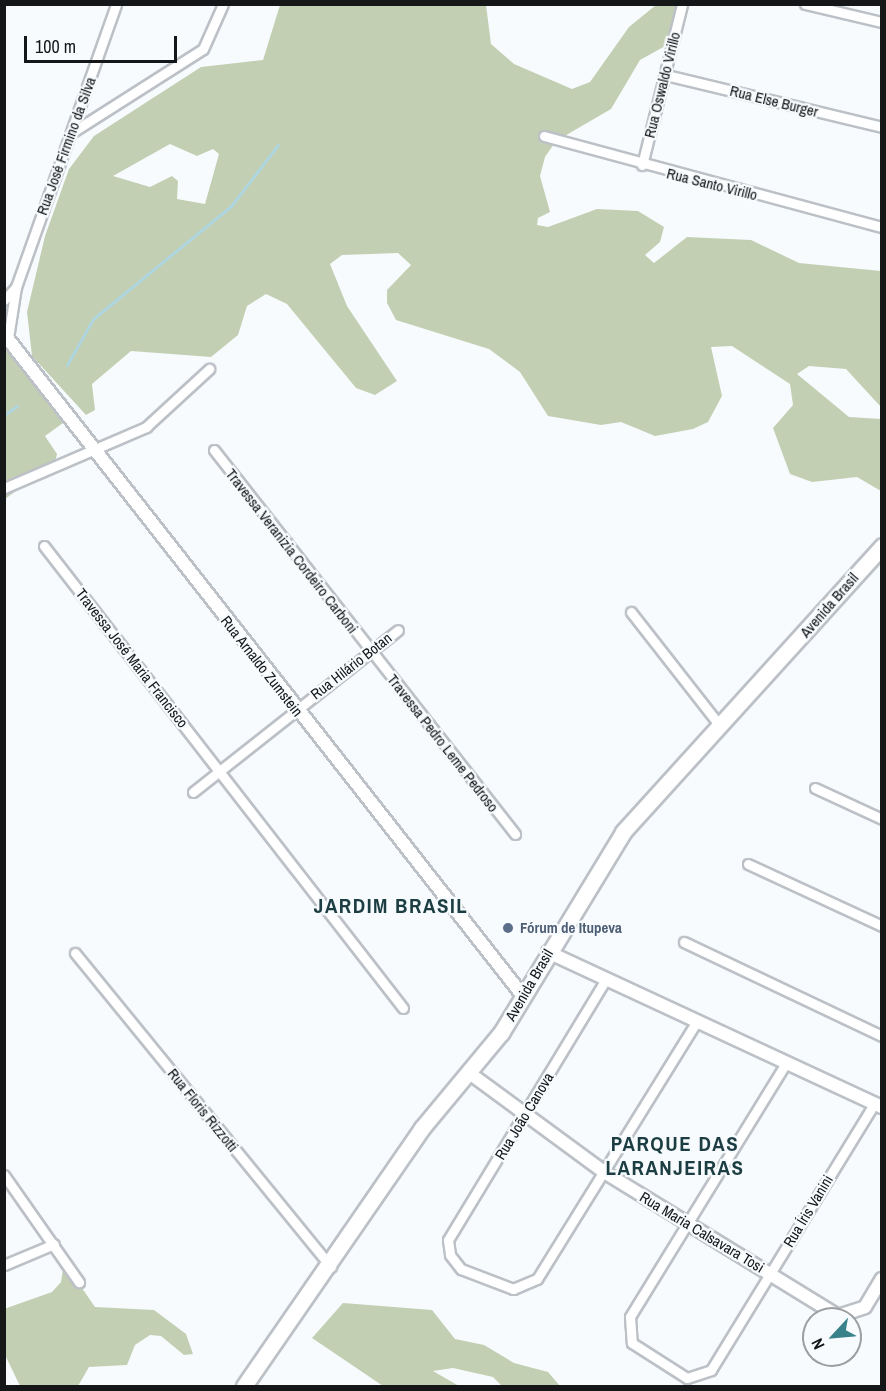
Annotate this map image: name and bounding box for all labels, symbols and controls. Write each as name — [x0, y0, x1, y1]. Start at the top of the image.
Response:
scale bar — [27, 24, 180, 62]
street label: Rua Oswaldo Virillo — [640, 30, 684, 140]
text: 100 m — [35, 34, 76, 59]
street label: Rua José Firmino da Silva — [33, 75, 99, 217]
street label: Rua Else Burger — [728, 81, 820, 121]
street label: Rua Santo Virillo — [665, 164, 759, 204]
street label: Travessa Veranizia Cordeiro Carboni — [222, 465, 362, 637]
street label: Avenida Brasil — [796, 569, 862, 641]
street label: Travessa José Maria Francisco — [72, 585, 192, 731]
street label: Rua Arnaldo Zumstein — [217, 612, 307, 720]
street label: Rua Hilário Botan — [307, 629, 395, 703]
street label: Travessa Pedro Leme Pedroso — [384, 671, 502, 815]
district label: JARDIM BRASIL — [314, 893, 468, 919]
place label: Fórum de Itupeva — [520, 919, 622, 937]
marker: Fórum de Itupeva — [501, 921, 515, 935]
street label: Avenida Brasil — [501, 946, 557, 1024]
street label: Rua Floris Rizzotti — [164, 1065, 242, 1155]
street label: Rua João Canova — [491, 1069, 557, 1163]
district label: PARQUE DAS LARANJEIRAS — [606, 1131, 744, 1181]
street label: Rua Íris Vanini — [779, 1172, 837, 1250]
street label: Rua Maria Calsavara Tosi — [636, 1188, 768, 1276]
north arrow — [802, 1307, 862, 1367]
text: N — [806, 1335, 830, 1353]

